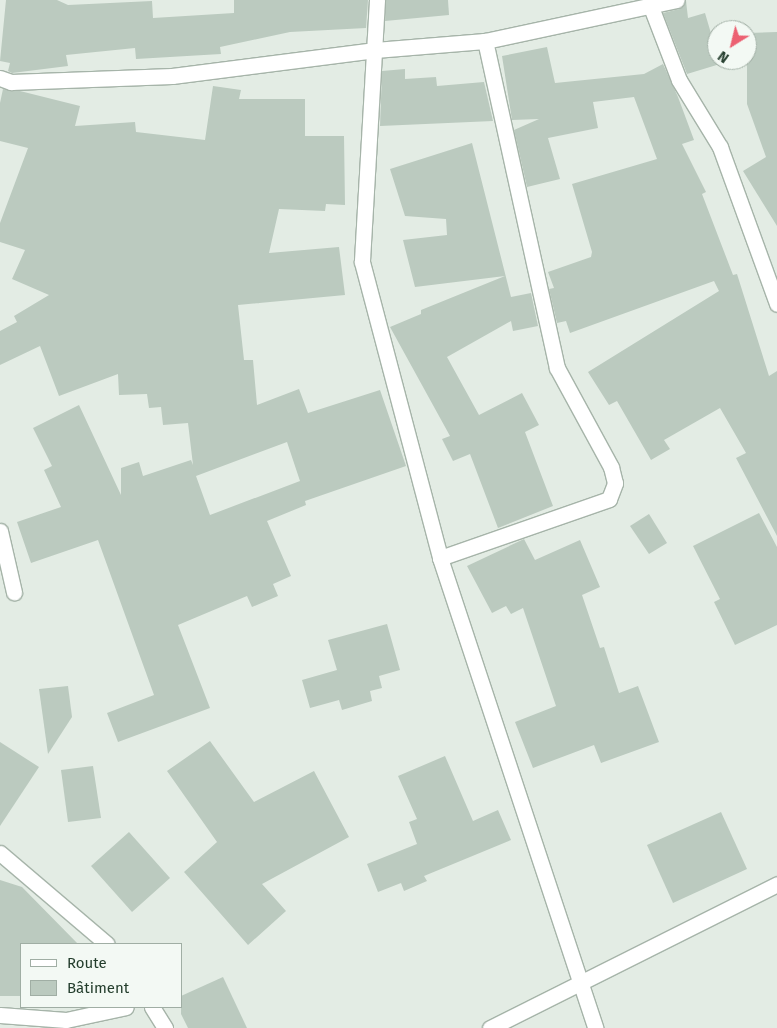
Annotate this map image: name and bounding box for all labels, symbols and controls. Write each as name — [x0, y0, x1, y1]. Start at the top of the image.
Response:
north arrow — [707, 20, 757, 70]
text: N — [715, 47, 732, 66]
legend — [20, 943, 182, 1008]
text: Route — [67, 954, 107, 972]
text: Bâtiment — [67, 979, 129, 997]

